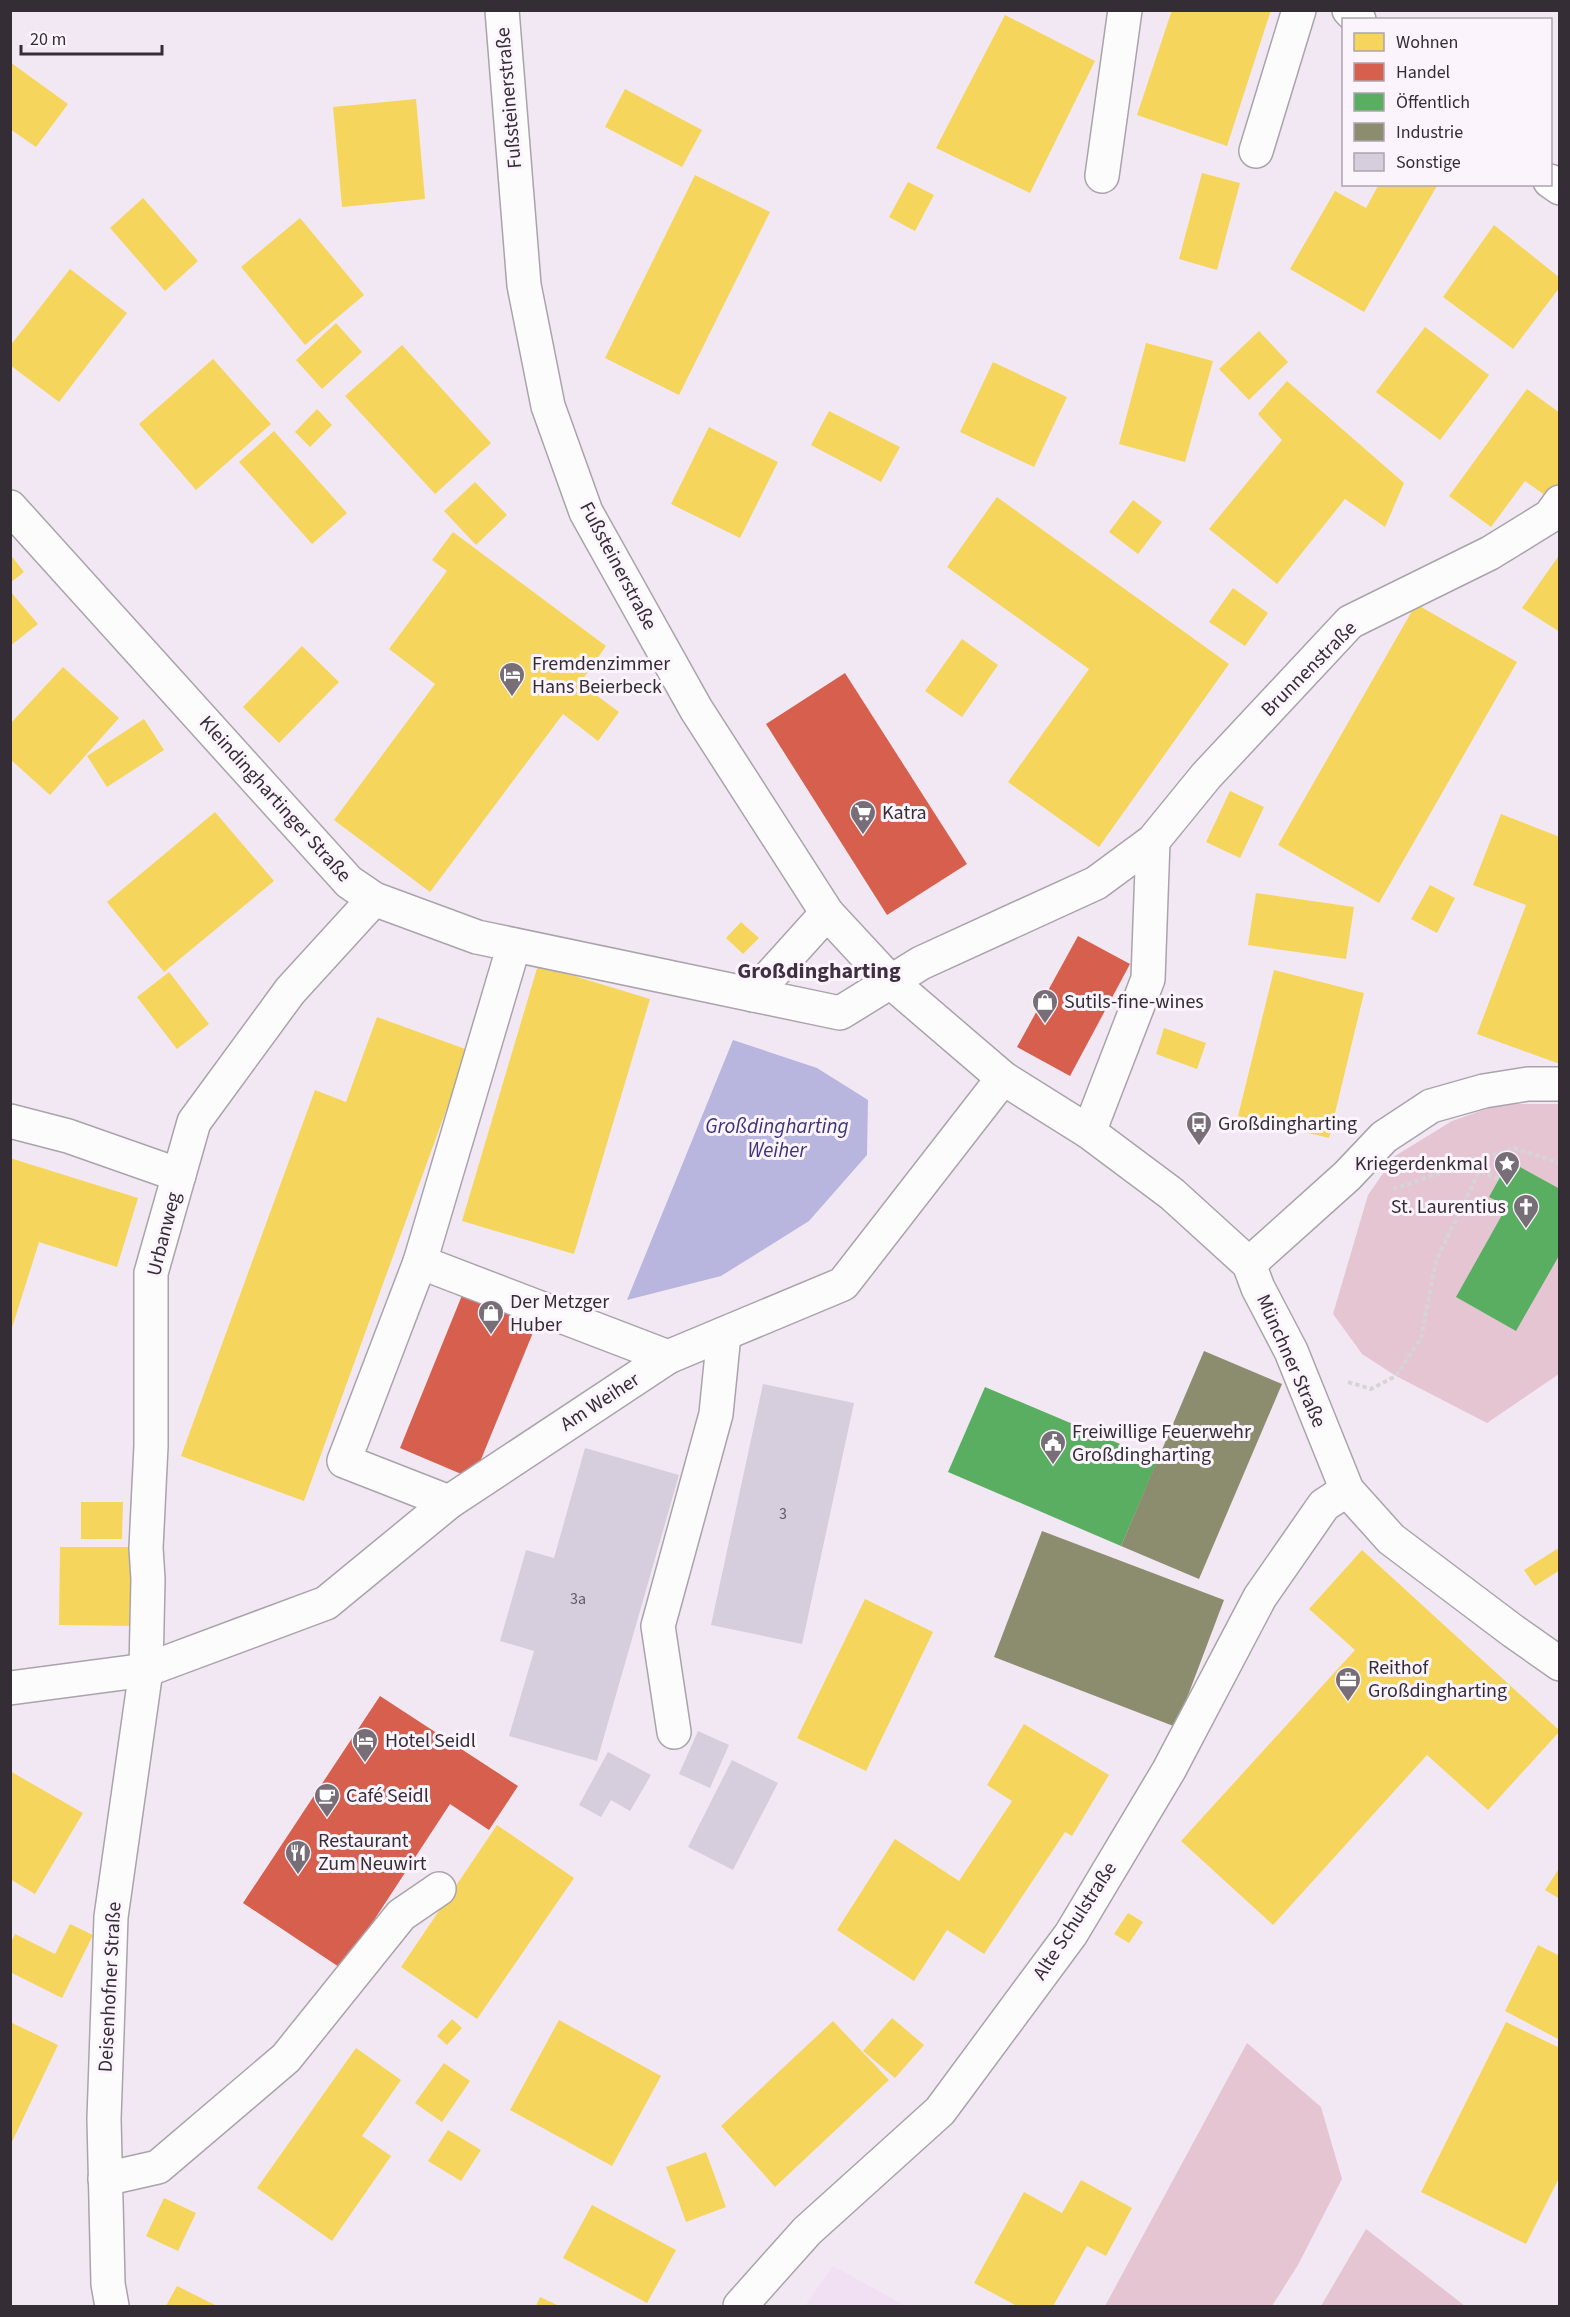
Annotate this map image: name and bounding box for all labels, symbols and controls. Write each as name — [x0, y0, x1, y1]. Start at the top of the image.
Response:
scale bar — [21, 18, 162, 56]
legend — [1342, 18, 1552, 186]
street label: Fußsteinerstraße — [489, 26, 529, 170]
text: 20 m — [30, 27, 66, 52]
text: Wohnen — [1396, 30, 1458, 55]
text: Handel — [1396, 60, 1450, 85]
text: Öffentlich — [1396, 90, 1470, 115]
text: Industrie — [1396, 120, 1463, 145]
text: Sonstige — [1396, 150, 1461, 175]
street label: Fußsteinerstraße — [572, 497, 664, 635]
street label: Brunnenstraße — [1255, 615, 1363, 723]
place label: Fremdenzimmer Hans Beierbeck — [532, 650, 670, 701]
hotel icon: Fremdenzimmer Hans Beierbeck — [497, 660, 527, 698]
street label: Kleindinghartinger Straße — [192, 710, 358, 889]
supermarket icon: Katra — [848, 798, 878, 836]
place label: Katra — [882, 799, 927, 827]
district label: Großdingharting — [737, 955, 901, 987]
shop icon: Sutils-fine-wines — [1030, 987, 1060, 1025]
place label: Sutils-fine-wines — [1064, 988, 1204, 1016]
bus stop icon: Großdingharting — [1184, 1109, 1214, 1147]
place label: Großdingharting — [1218, 1110, 1357, 1138]
water label: Großdingharting Weiher — [705, 1111, 849, 1165]
place icon: Kriegerdenkmal — [1492, 1149, 1522, 1187]
place label: Kriegerdenkmal — [1355, 1150, 1488, 1178]
street label: Urbanweg — [140, 1189, 188, 1279]
church icon: St. Laurentius — [1511, 1192, 1541, 1230]
place label: St. Laurentius — [1391, 1193, 1506, 1221]
place label: Der Metzger Huber — [510, 1288, 609, 1339]
street label: Münchner Straße — [1249, 1290, 1333, 1432]
shop icon: Der Metzger Huber — [476, 1298, 506, 1336]
street label: Am Weiher — [555, 1366, 645, 1438]
place label: Freiwillige Feuerwehr Großdingharting — [1072, 1418, 1251, 1469]
public building icon: Freiwillige Feuerwehr Großdingharting — [1038, 1428, 1068, 1466]
house number: 3 — [779, 1503, 787, 1525]
house number: 3a — [570, 1588, 586, 1610]
place label: Reithof Großdingharting — [1368, 1654, 1507, 1705]
office icon: Reithof Großdingharting — [1333, 1665, 1363, 1703]
hotel icon: Hotel Seidl — [350, 1726, 380, 1764]
place label: Hotel Seidl — [385, 1727, 476, 1755]
cafe icon: Café Seidl — [312, 1781, 342, 1819]
place label: Café Seidl — [346, 1782, 429, 1810]
place label: Restaurant Zum Neuwirt — [318, 1827, 427, 1878]
restaurant icon: Restaurant Zum Neuwirt — [283, 1838, 313, 1876]
street label: Alte Schulstraße — [1026, 1856, 1124, 1986]
street label: Deisenhofner Straße — [92, 1901, 128, 2073]

